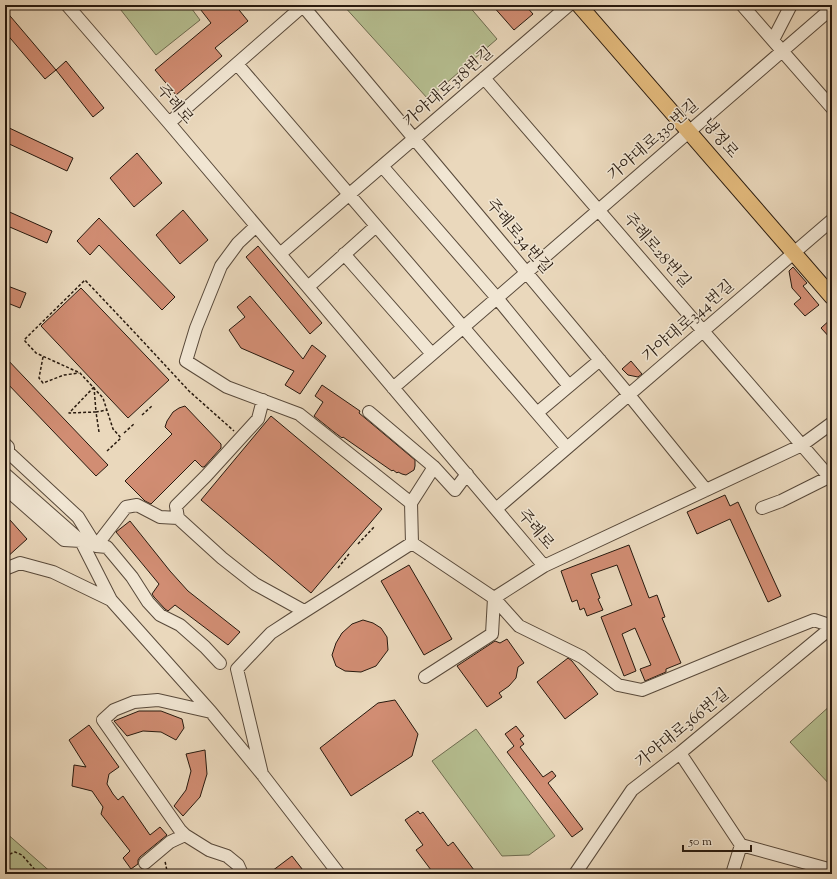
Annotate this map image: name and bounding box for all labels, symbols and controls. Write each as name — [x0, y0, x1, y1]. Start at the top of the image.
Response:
street label: 가야대로318번길 — [399, 42, 499, 134]
street label: 주례로 — [150, 80, 198, 130]
street label: 가야대로330번길 — [603, 95, 705, 187]
street label: 냉정로 — [695, 114, 743, 164]
street label: 주례로34번길 — [480, 194, 556, 280]
street label: 주례로28번길 — [617, 208, 695, 294]
street label: 가야대로344번길 — [638, 275, 740, 369]
street label: 주례로 — [511, 505, 559, 556]
street label: 가야대로366번길 — [631, 684, 735, 774]
scale bar — [683, 827, 751, 853]
text: 50 m — [688, 833, 712, 851]

